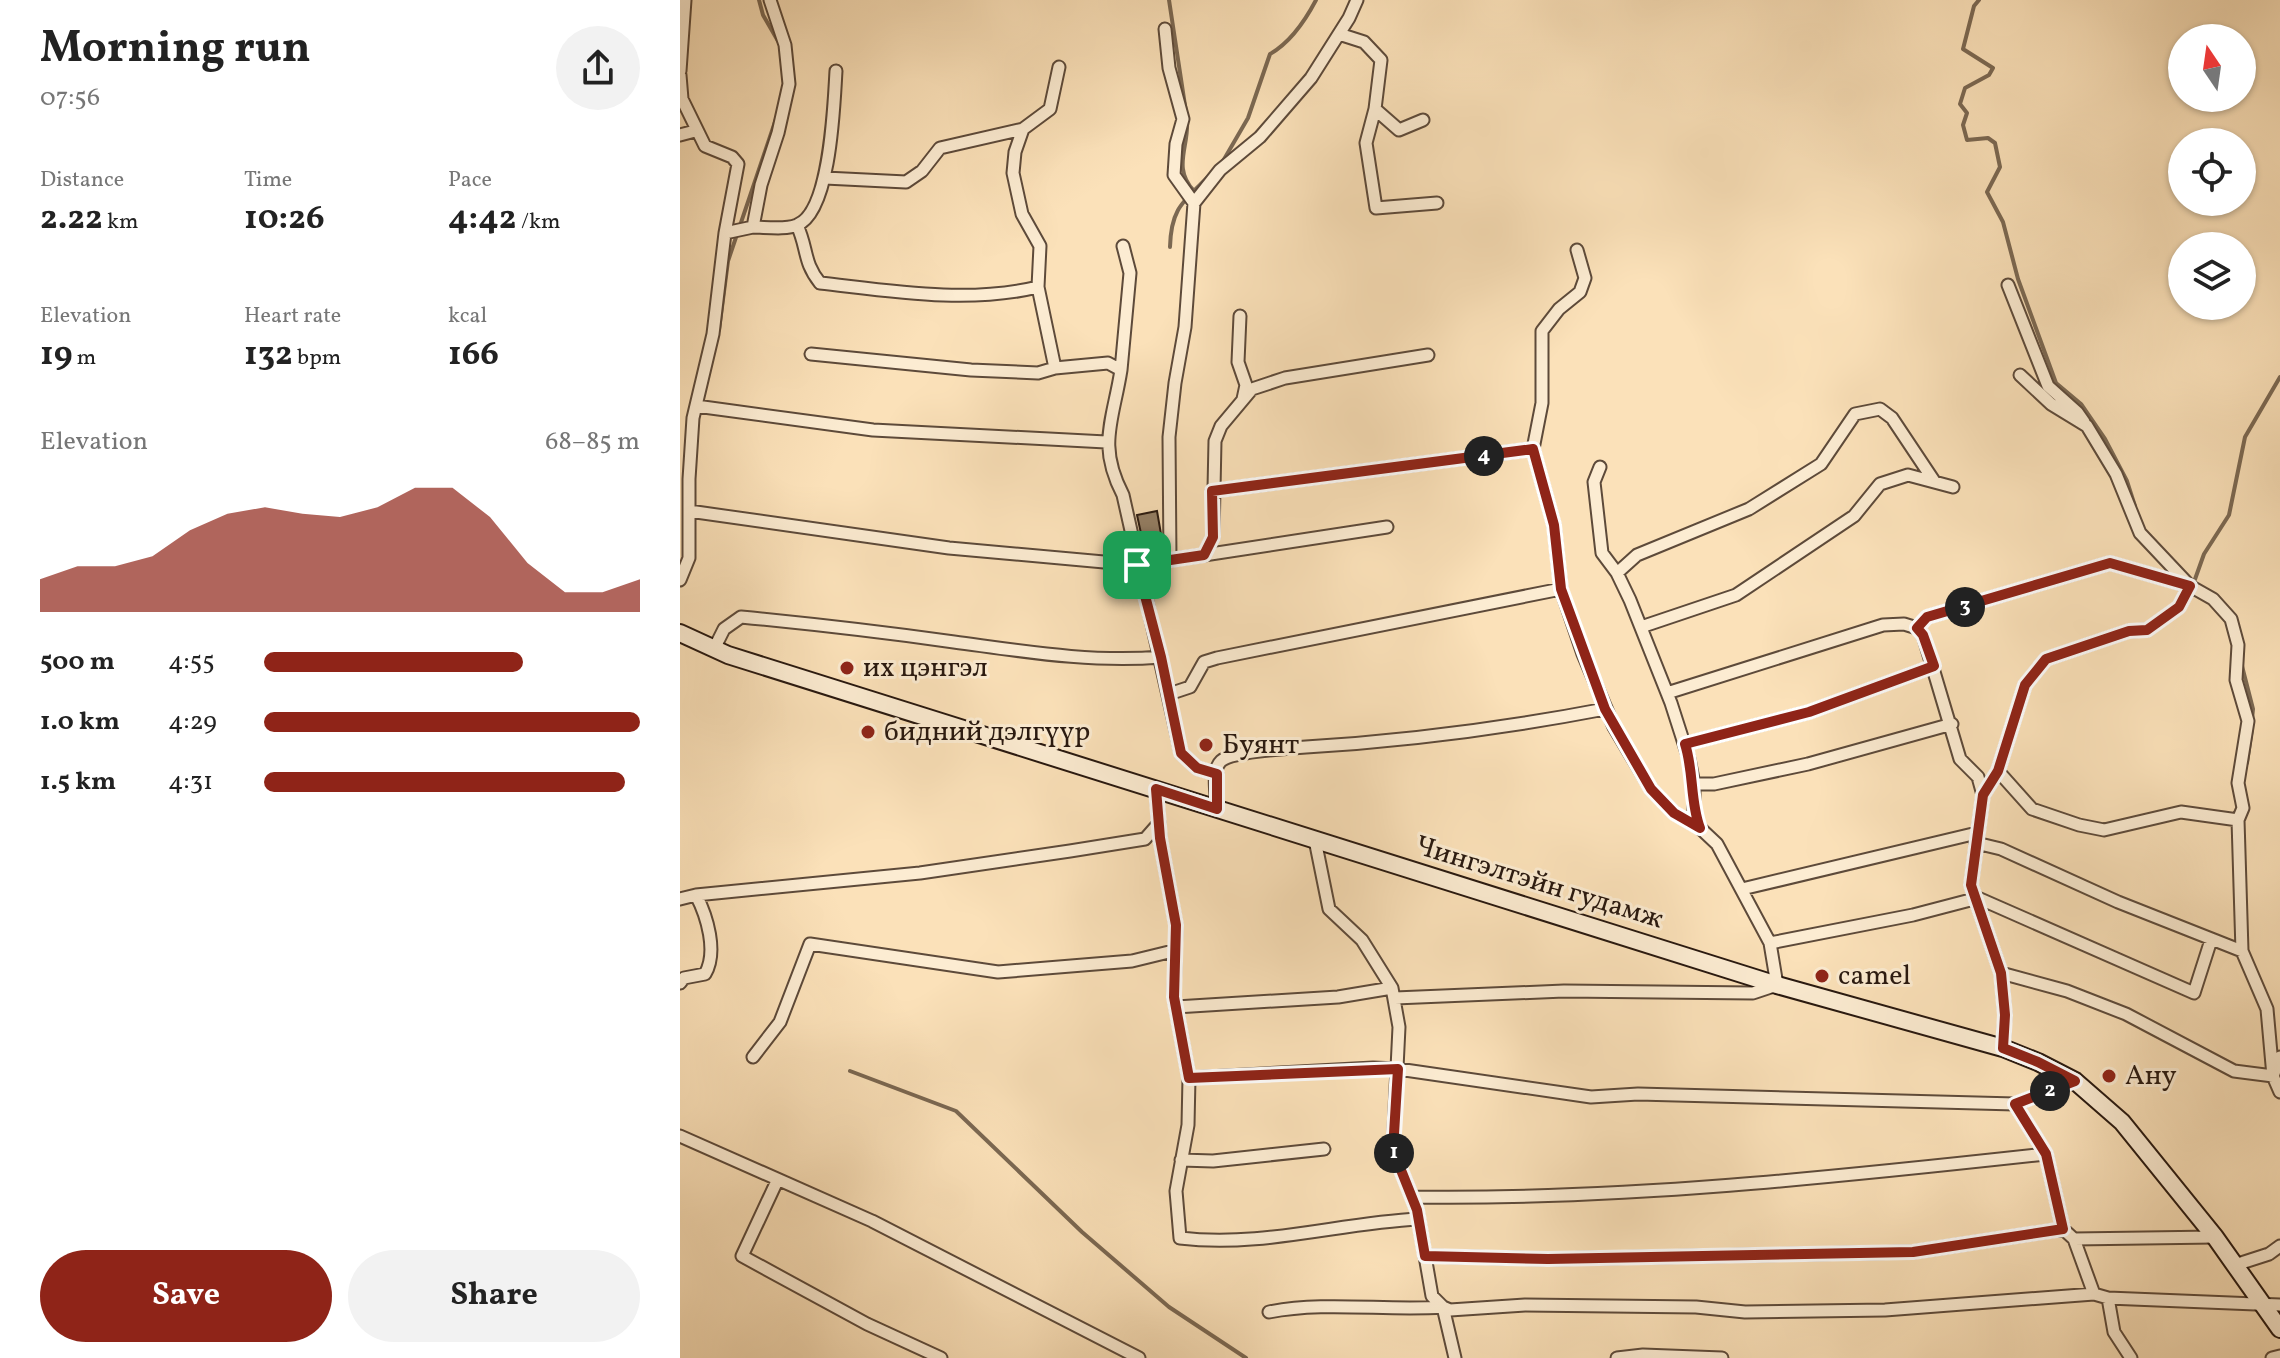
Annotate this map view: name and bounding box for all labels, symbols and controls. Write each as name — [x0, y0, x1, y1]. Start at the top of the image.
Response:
text: Morning run — [40, 19, 311, 80]
north arrow — [2168, 24, 2256, 112]
map controls — [2168, 24, 2256, 320]
button: share — [556, 26, 640, 110]
text: 07:56 — [40, 80, 100, 116]
button: locate — [2168, 128, 2256, 216]
text: Distance — [40, 165, 124, 196]
text: Time — [244, 165, 292, 196]
text: Pace — [448, 165, 492, 196]
text: 2.22 — [40, 196, 103, 243]
text: 10:26 — [244, 196, 325, 243]
text: 4:42 — [448, 196, 517, 243]
text: km — [103, 207, 139, 238]
text: /km — [517, 207, 560, 238]
button: layers — [2168, 232, 2256, 320]
text: Elevation — [40, 301, 131, 332]
text: Heart rate — [244, 301, 341, 332]
text: kcal — [448, 301, 487, 332]
text: 19 — [40, 332, 72, 379]
text: 132 — [244, 332, 293, 379]
text: 166 — [448, 332, 499, 379]
text: m — [72, 343, 96, 374]
text: bpm — [293, 343, 341, 374]
text: Elevation — [40, 424, 148, 460]
text: 68–85 m — [545, 424, 640, 460]
pin: 4 — [1464, 436, 1504, 476]
text: 4 — [1477, 440, 1491, 471]
pin — [1103, 531, 1171, 599]
icon: arrive — [1115, 543, 1159, 587]
pin: 3 — [1945, 587, 1985, 627]
text: 3 — [1959, 591, 1971, 622]
text: 500 m — [40, 644, 115, 680]
text: 4:55 — [168, 644, 215, 680]
place label: их цэнгэл — [863, 649, 988, 688]
marker: их цэнгэл — [838, 659, 856, 677]
text: 1.0 km — [40, 704, 120, 740]
text: 4:29 — [168, 704, 217, 740]
place label: бидний дэлгүүр — [884, 713, 1090, 752]
marker: бидний дэлгүүр — [859, 723, 877, 741]
place label: Буянт — [1222, 726, 1299, 765]
marker: Буянт — [1197, 736, 1215, 754]
text: 1.5 km — [40, 764, 116, 800]
text: 4:31 — [168, 764, 213, 800]
street label: Чингэлтэйн гудамж — [1410, 827, 1668, 939]
place label: camel — [1838, 957, 1911, 996]
marker: camel — [1813, 967, 1831, 985]
place label: Ану — [2125, 1057, 2177, 1096]
marker: Ану — [2100, 1067, 2118, 1085]
pin: 2 — [2030, 1071, 2070, 1111]
text: 2 — [2044, 1075, 2056, 1106]
pin: 1 — [1374, 1133, 1414, 1173]
text: 1 — [1390, 1137, 1398, 1168]
button: Save — [40, 1250, 332, 1342]
button: Share — [348, 1250, 640, 1342]

